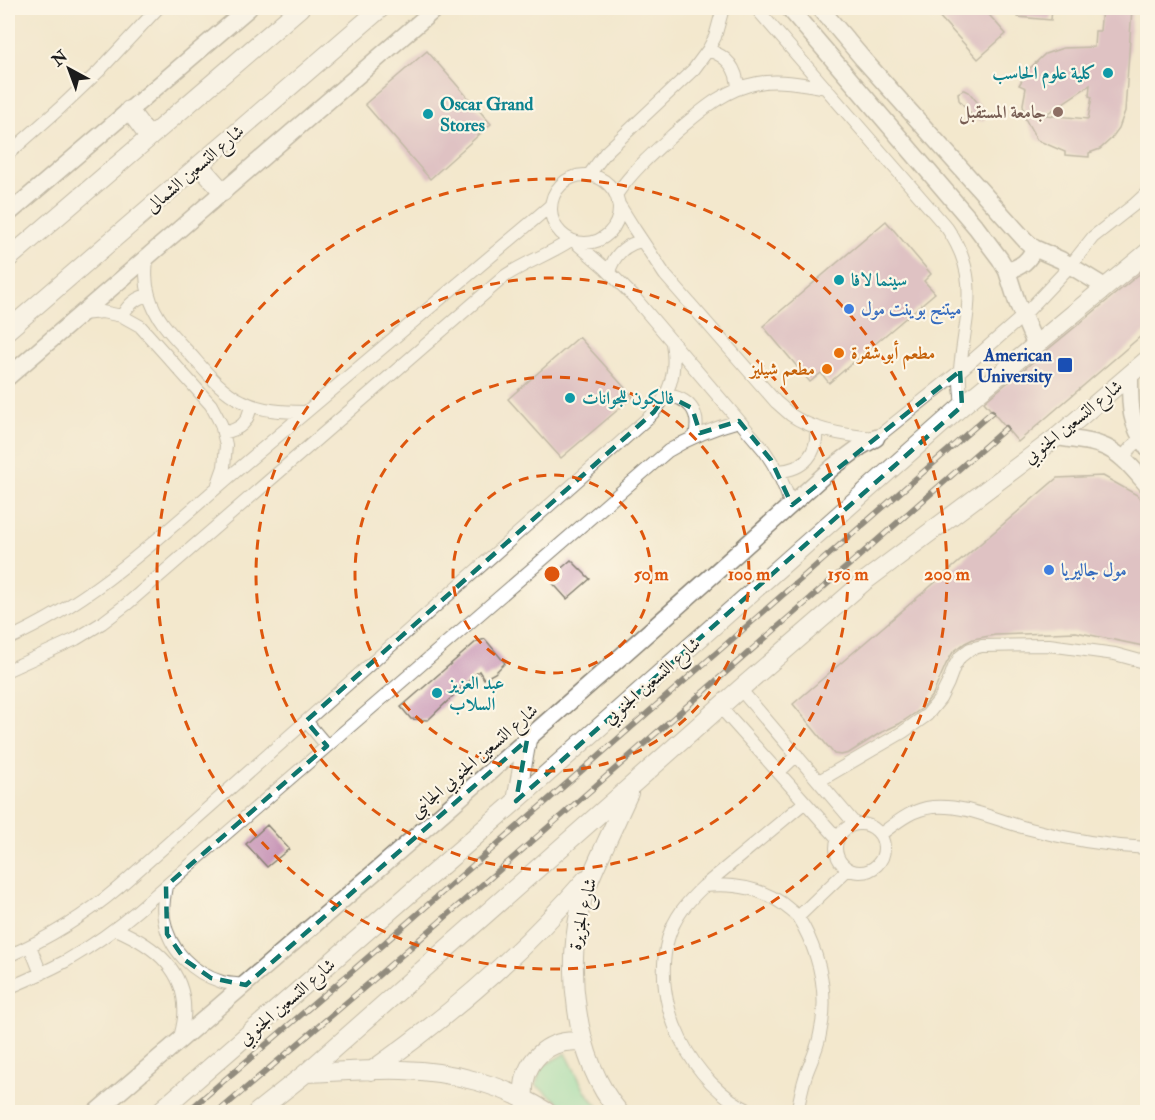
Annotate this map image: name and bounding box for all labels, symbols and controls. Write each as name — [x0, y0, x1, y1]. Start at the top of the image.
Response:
north arrow — [39, 39, 99, 99]
text: N — [47, 46, 72, 71]
place label: كلية علوم الحاسب — [992, 62, 1096, 89]
marker: كلية علوم الحاسب — [1101, 66, 1115, 80]
place label: Oscar Grand Stores — [440, 93, 533, 137]
place label: جامعة المستقبل — [959, 101, 1046, 125]
marker: جامعة المستقبل — [1051, 105, 1065, 119]
marker: Oscar Grand Stores — [421, 107, 435, 121]
street label: شارع التسعين الشمالى — [141, 120, 251, 220]
place label: سينما لافا — [851, 269, 907, 292]
marker: سينما لافا — [832, 273, 846, 287]
place label: ميتنج بوينت مول — [861, 298, 961, 325]
marker: ميتنج بوينت مول — [842, 302, 856, 316]
place label: مطعم أبو شقرة — [851, 340, 935, 370]
place label: American University — [977, 344, 1053, 388]
marker: مطعم أبو شقرة — [832, 346, 846, 360]
marker: American University — [1056, 356, 1074, 374]
place label: مطعم شيليز — [748, 358, 815, 386]
marker: مطعم شيليز — [820, 362, 834, 376]
street label: شارع التسعين الجنوبي — [1019, 375, 1129, 471]
place label: فالكون للجوانات — [582, 387, 674, 410]
marker: فالكون للجوانات — [563, 391, 577, 405]
place label: مول جاليريا — [1061, 559, 1127, 582]
text: 50 m — [634, 563, 669, 586]
text: 100 m — [728, 563, 771, 586]
text: 150 m — [827, 563, 870, 586]
text: 200 m — [924, 563, 971, 586]
marker: مول جاليريا — [1042, 563, 1056, 577]
centre of rings — [542, 564, 562, 584]
street label: شارع التسعين الجنوبي — [599, 633, 707, 732]
place label: عبد العزيز السلاب — [447, 672, 504, 716]
marker: عبد العزيز السلاب — [430, 686, 444, 700]
street label: شارع التسعين الجنوبي الجانبى — [405, 699, 545, 825]
street label: شارع الجزيرة — [564, 876, 605, 953]
street label: شارع التسعين الجنوبي — [234, 954, 342, 1053]

